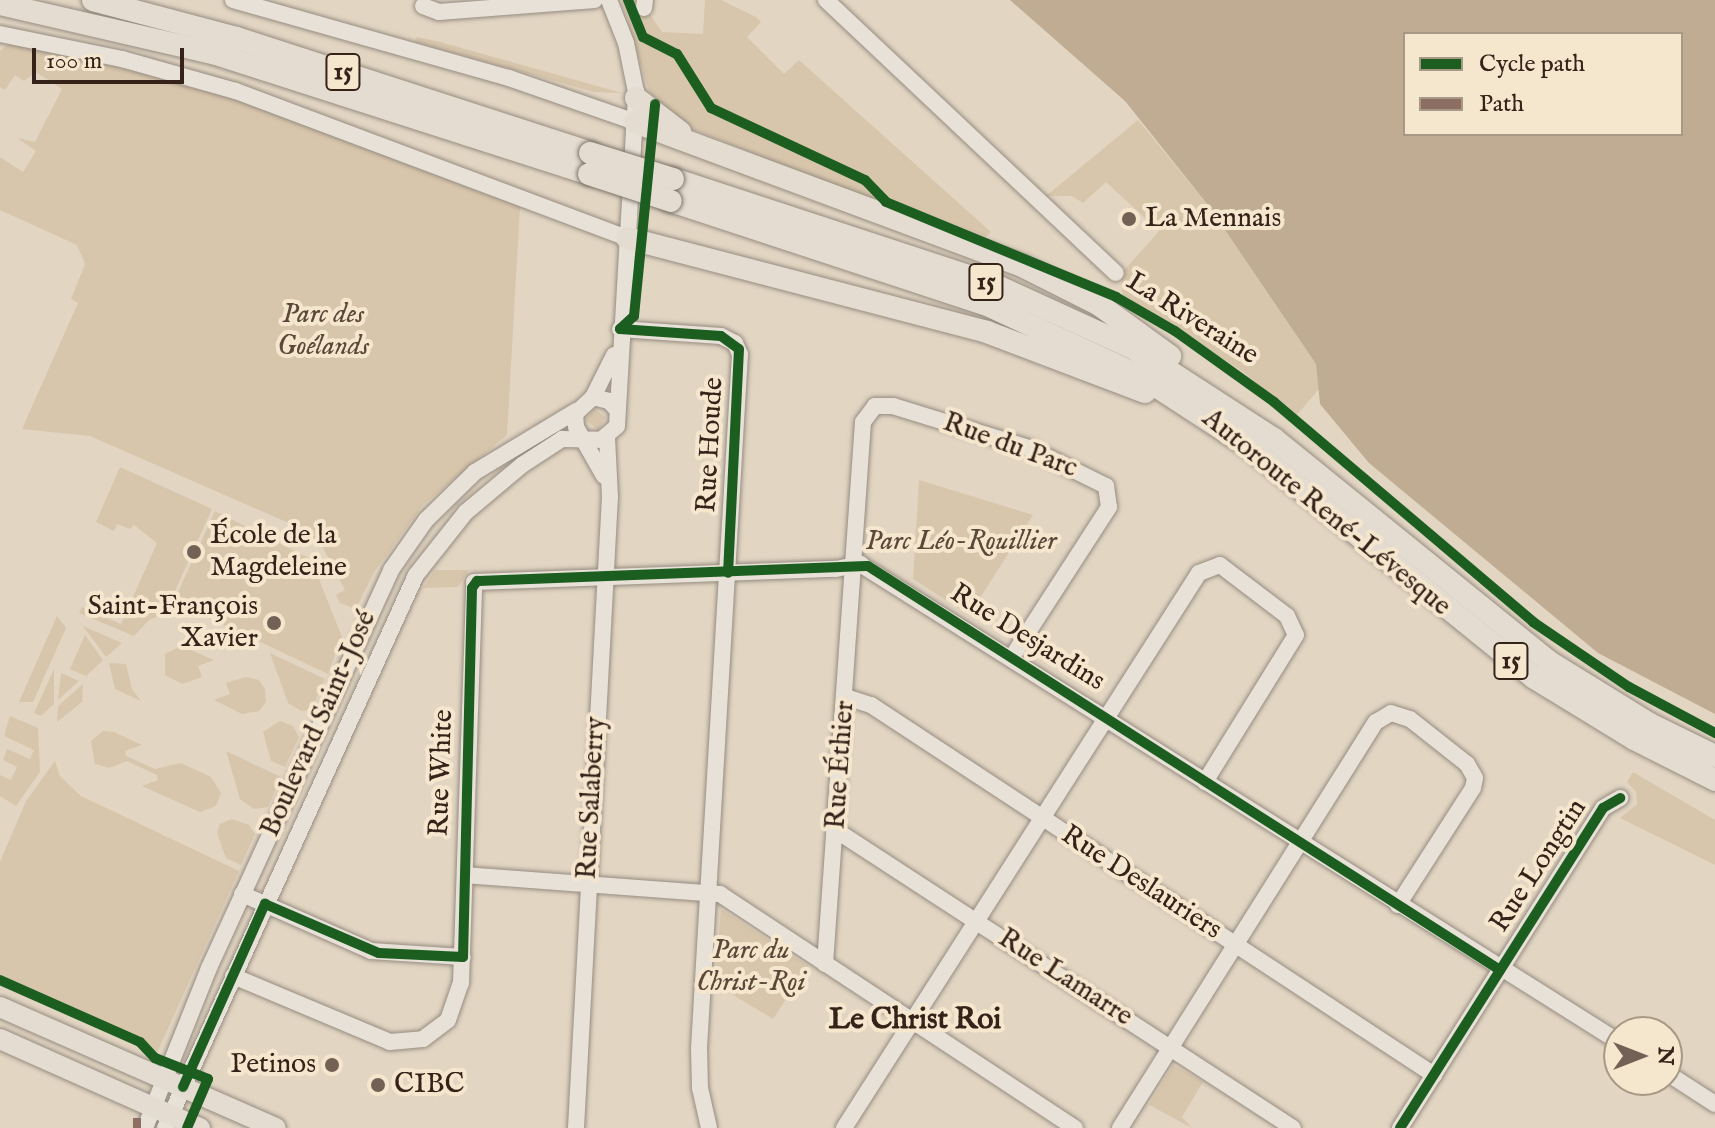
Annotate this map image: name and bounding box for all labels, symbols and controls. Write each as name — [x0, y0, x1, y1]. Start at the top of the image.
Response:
scale bar — [36, 32, 188, 82]
legend — [1403, 32, 1683, 136]
text: 100 m — [46, 46, 102, 77]
text: Cycle path — [1479, 49, 1585, 80]
road number: 15 — [325, 50, 361, 94]
text: Path — [1479, 89, 1524, 120]
place label: La Mennais — [1145, 202, 1281, 236]
marker: La Mennais — [1120, 210, 1138, 228]
road number: 15 — [968, 260, 1004, 304]
street label: La Riveraine — [1120, 265, 1264, 373]
park label: Parc des Goélands — [277, 298, 369, 364]
street label: Rue Houde — [691, 376, 731, 514]
street label: Autoroute René-Lévesque — [1195, 402, 1457, 624]
street label: Rue du Parc — [938, 406, 1082, 486]
place label: École de la Magdeleine — [210, 519, 347, 585]
park label: Parc Léo-Rouillier — [866, 525, 1056, 559]
marker: École de la Magdeleine — [185, 543, 203, 561]
street label: Rue Desjardins — [943, 577, 1111, 699]
place label: Saint-François Xavier — [88, 590, 258, 656]
street label: Boulevard Saint-José — [254, 606, 384, 842]
marker: Saint-François Xavier — [265, 614, 283, 632]
road number: 15 — [1493, 639, 1529, 683]
street label: Rue Éthier — [820, 699, 862, 831]
street label: Rue White — [423, 709, 461, 837]
street label: Rue Salaberry — [571, 716, 613, 880]
street label: Rue Longtin — [1484, 793, 1594, 939]
street label: Rue Deslauriers — [1054, 819, 1228, 947]
street label: Rue Lamarre — [991, 922, 1139, 1034]
park label: Parc du Christ-Roi — [696, 934, 806, 1000]
district label: Le Christ Roi — [829, 1002, 1001, 1038]
north arrow — [1603, 1016, 1683, 1096]
text: N — [1651, 1046, 1679, 1066]
place label: Petinos — [230, 1048, 316, 1082]
marker: Petinos — [323, 1056, 341, 1074]
place label: CIBC — [394, 1068, 465, 1102]
marker: CIBC — [369, 1076, 387, 1094]

